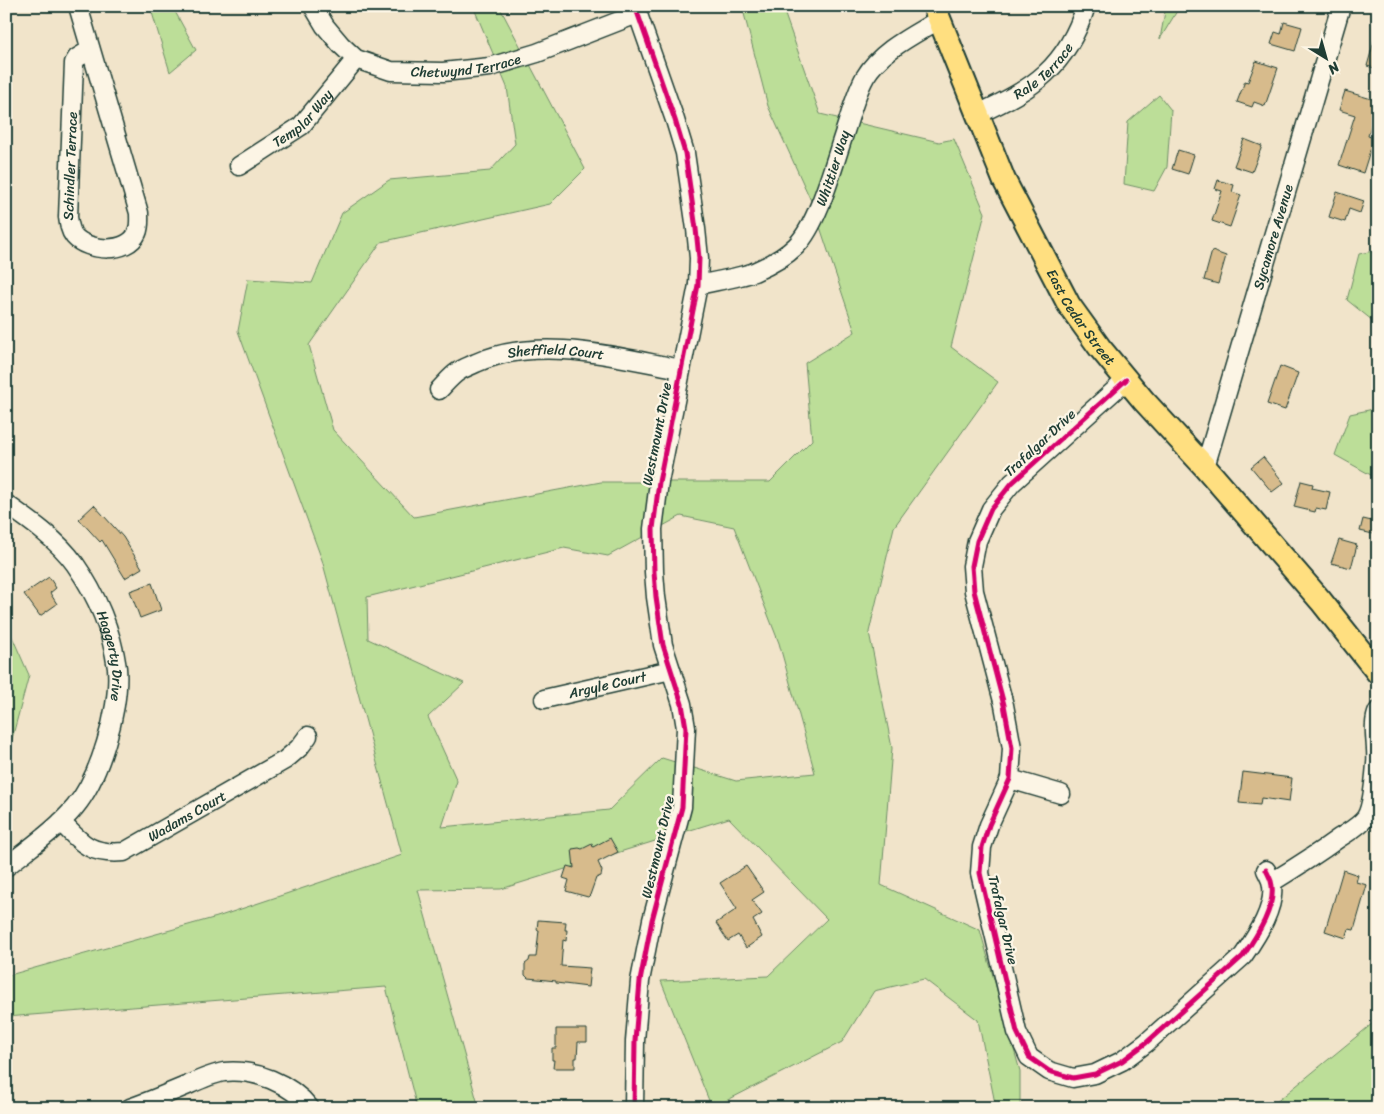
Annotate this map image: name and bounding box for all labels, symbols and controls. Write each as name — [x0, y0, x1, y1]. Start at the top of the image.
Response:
north arrow — [1302, 32, 1352, 82]
street label: Rale Terrace — [1008, 37, 1080, 106]
street label: Chetwynd Terrace — [411, 46, 524, 85]
text: N — [1322, 54, 1346, 81]
street label: Templar Way — [267, 83, 340, 154]
street label: Schindler Terrace — [55, 111, 85, 221]
street label: Whittier Way — [808, 126, 857, 210]
street label: Sycamore Avenue — [1246, 181, 1300, 293]
street label: East Cedar Street — [1040, 264, 1122, 371]
street label: Sheffield Court — [505, 337, 606, 367]
street label: Westmount Drive — [635, 380, 679, 488]
street label: Trafalgar Drive — [998, 403, 1082, 483]
street label: Haggerty Drive — [89, 606, 130, 703]
street label: Argyle Court — [565, 663, 650, 706]
street label: Wadams Court — [143, 783, 231, 849]
street label: Westmount Drive — [634, 793, 682, 901]
street label: Trafalgar Drive — [981, 873, 1025, 967]

